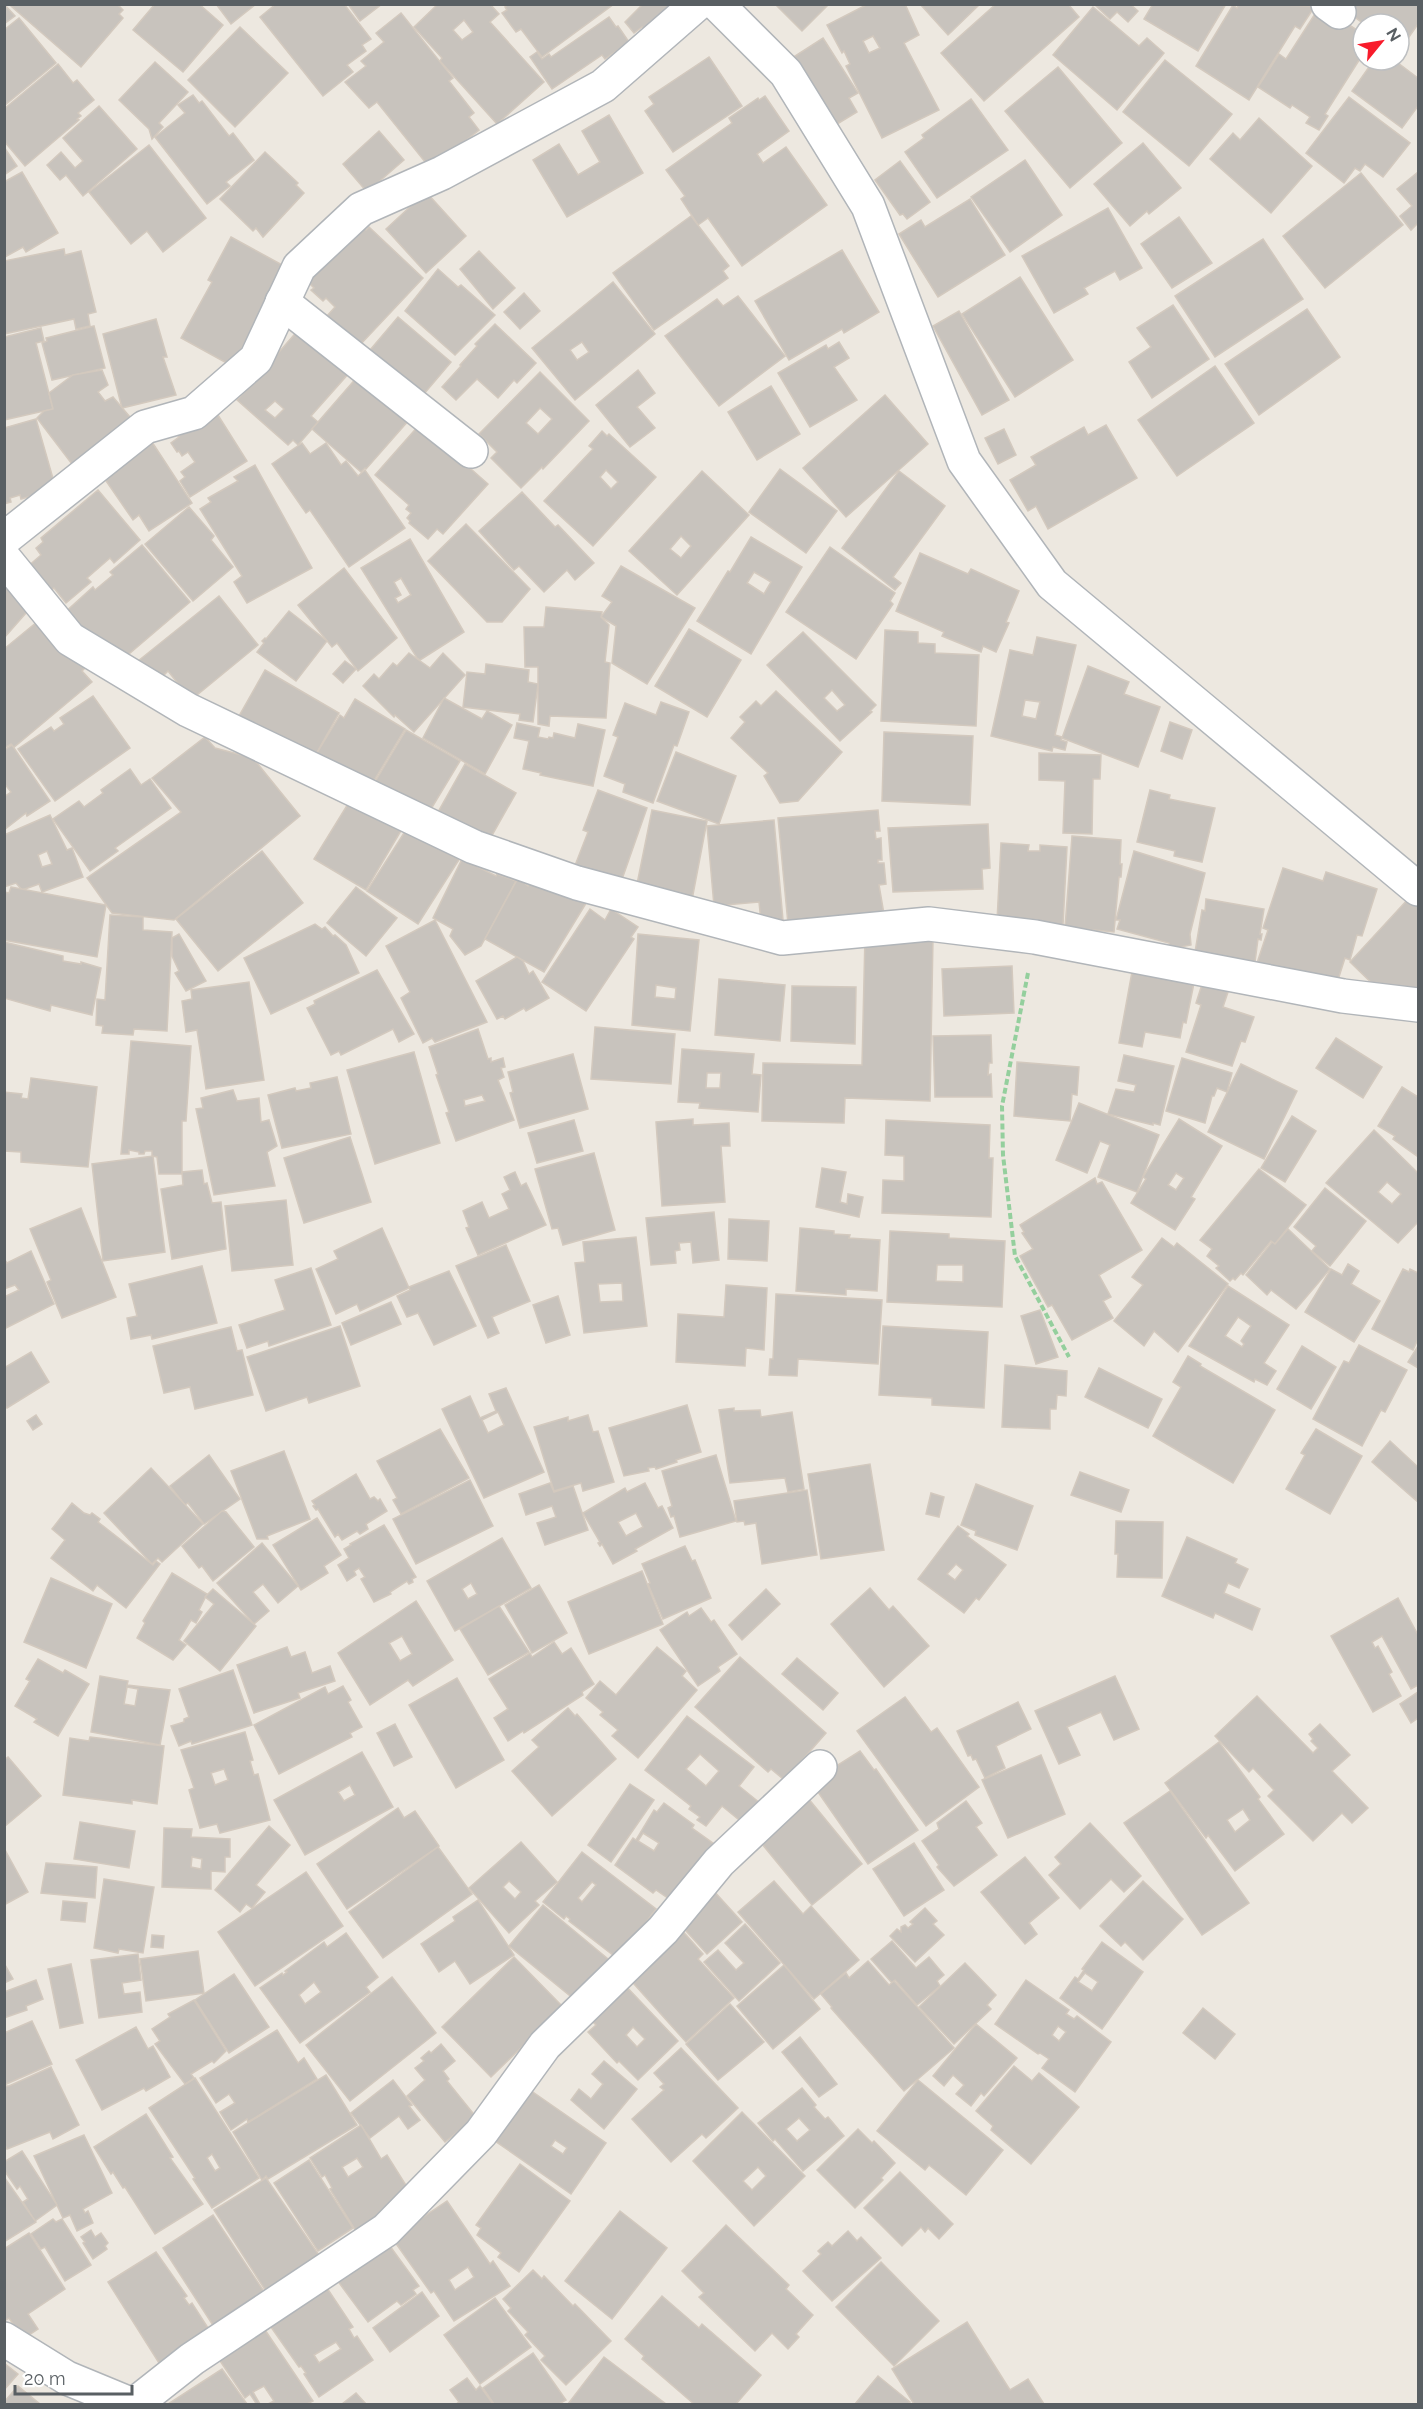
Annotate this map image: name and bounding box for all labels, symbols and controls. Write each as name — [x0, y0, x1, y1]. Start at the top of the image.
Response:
north arrow — [1351, 12, 1411, 72]
text: N — [1382, 25, 1405, 45]
scale bar — [15, 2358, 132, 2396]
text: 20 m — [24, 2368, 66, 2389]

